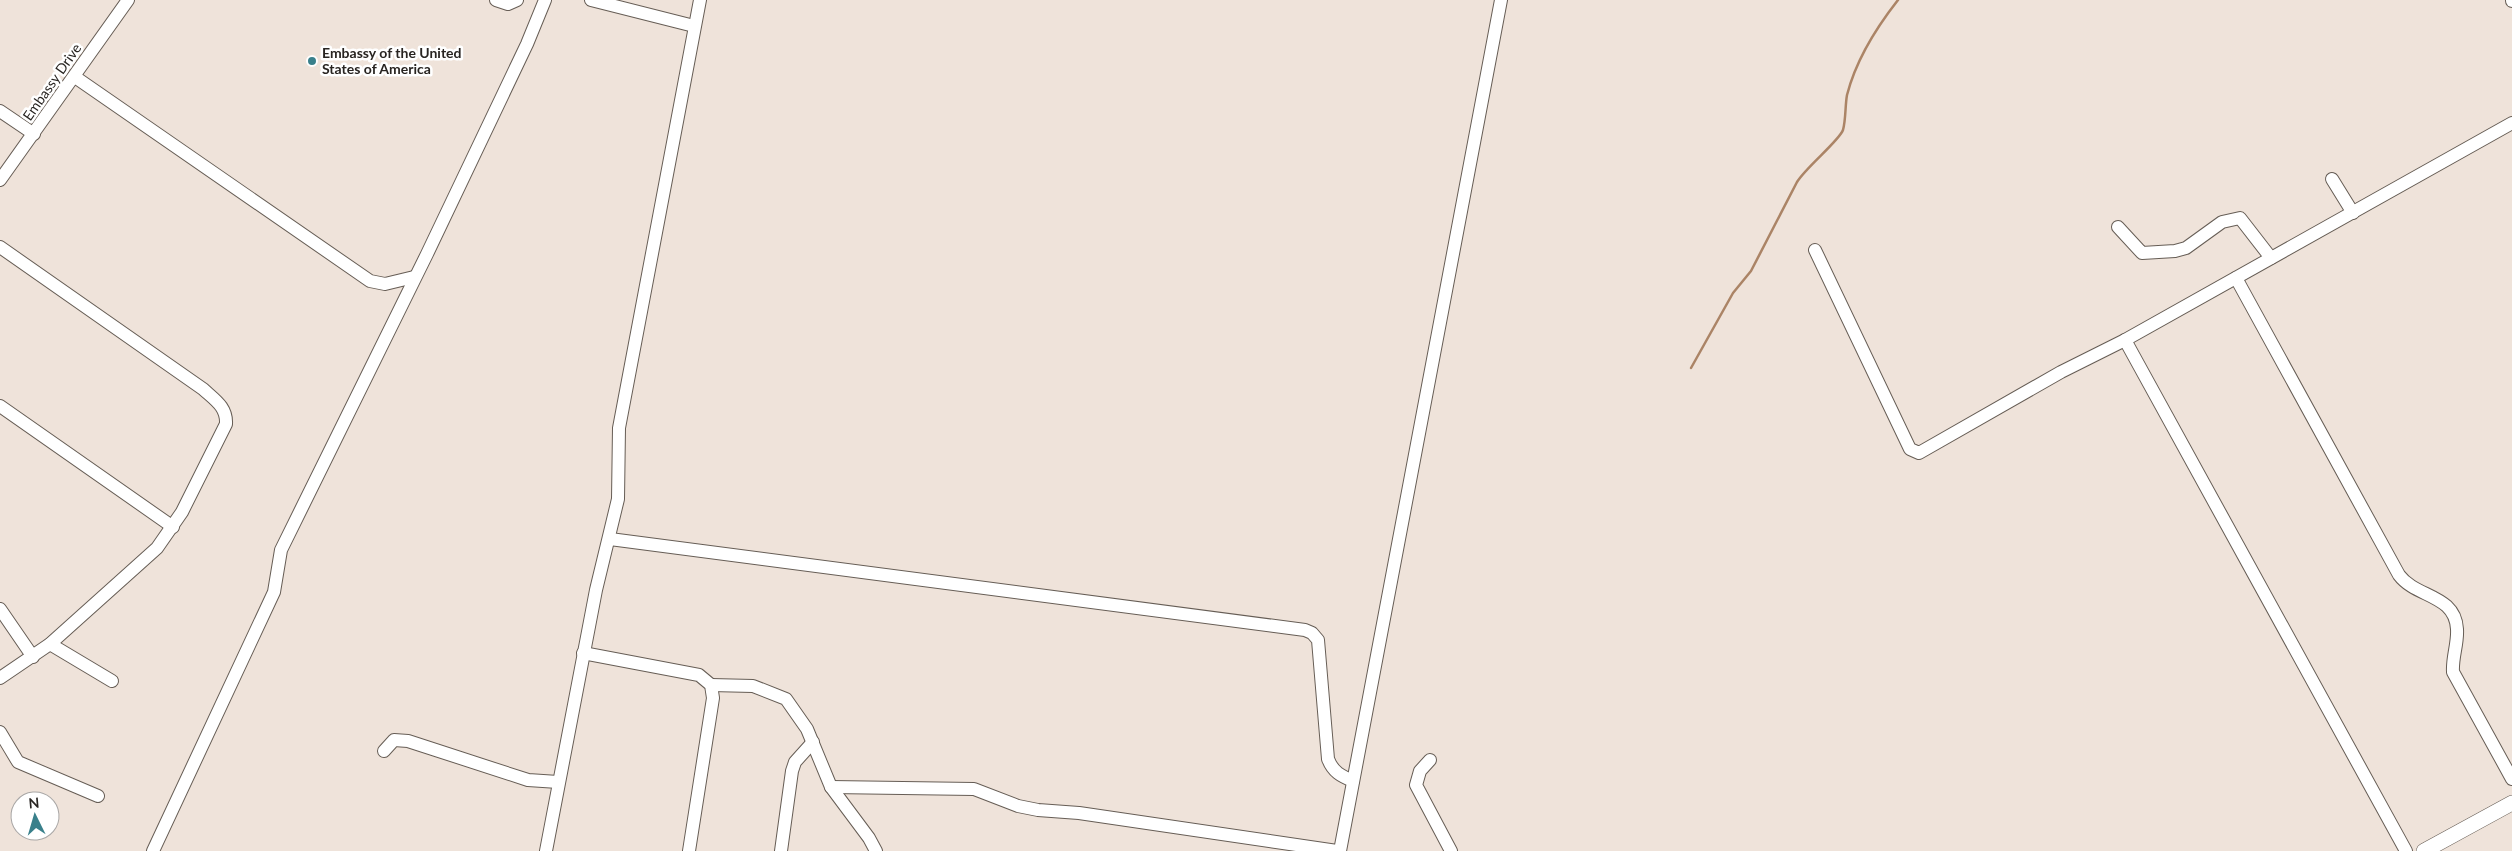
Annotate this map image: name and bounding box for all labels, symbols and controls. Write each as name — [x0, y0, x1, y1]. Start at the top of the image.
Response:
street label: Embassy Drive — [19, 40, 84, 123]
place label: Embassy of the United States of America — [322, 44, 462, 77]
marker: Embassy of the United States of America — [306, 55, 318, 67]
north arrow — [10, 791, 60, 841]
text: N — [28, 794, 40, 811]

